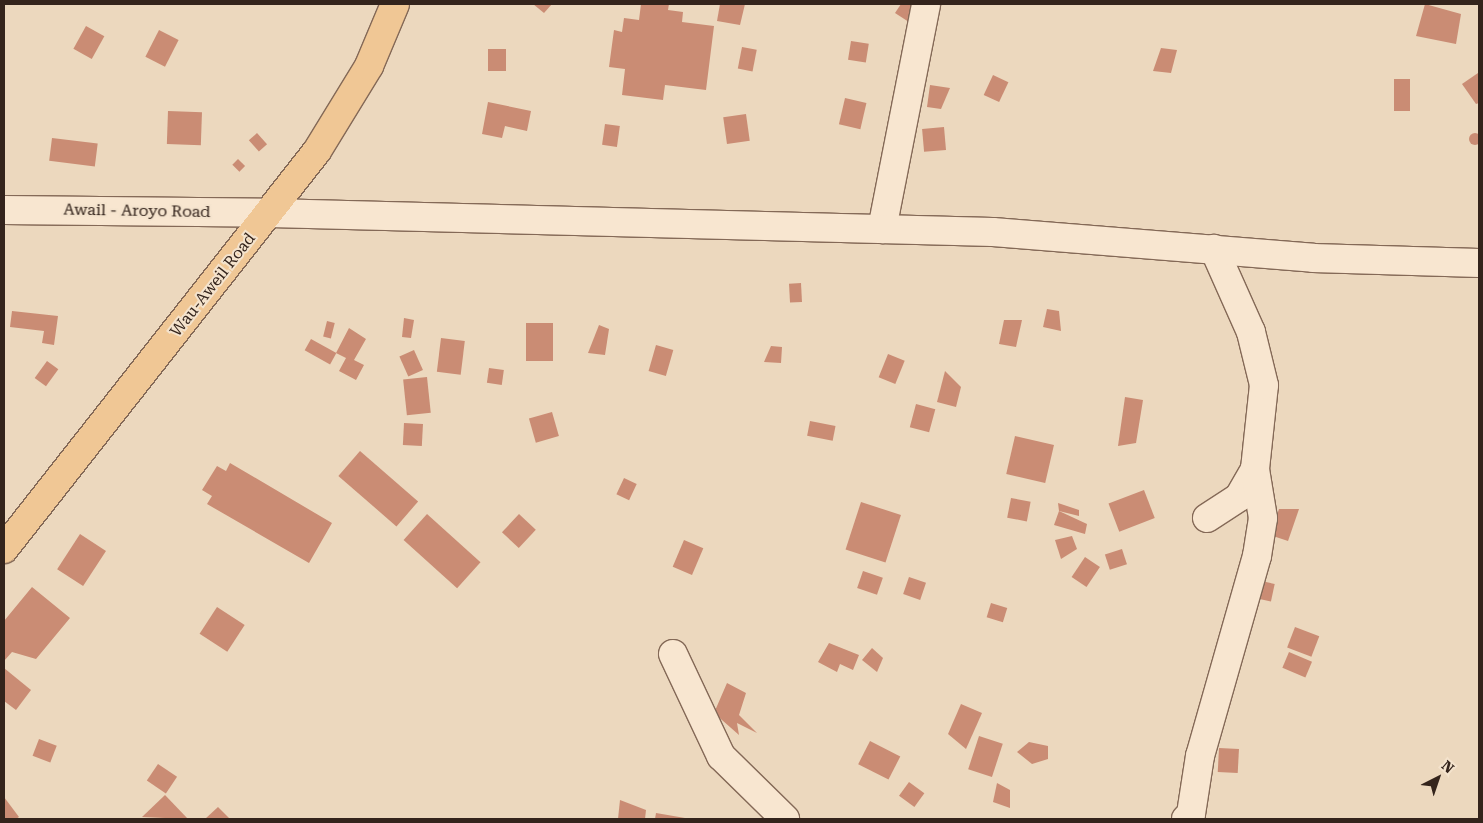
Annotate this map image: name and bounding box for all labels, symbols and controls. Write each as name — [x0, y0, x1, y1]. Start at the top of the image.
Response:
street label: Awail - Aroyo Road — [63, 200, 211, 222]
street label: Wau-Aweil Road — [167, 229, 259, 341]
north arrow — [1413, 753, 1463, 803]
text: N — [1439, 757, 1457, 776]

